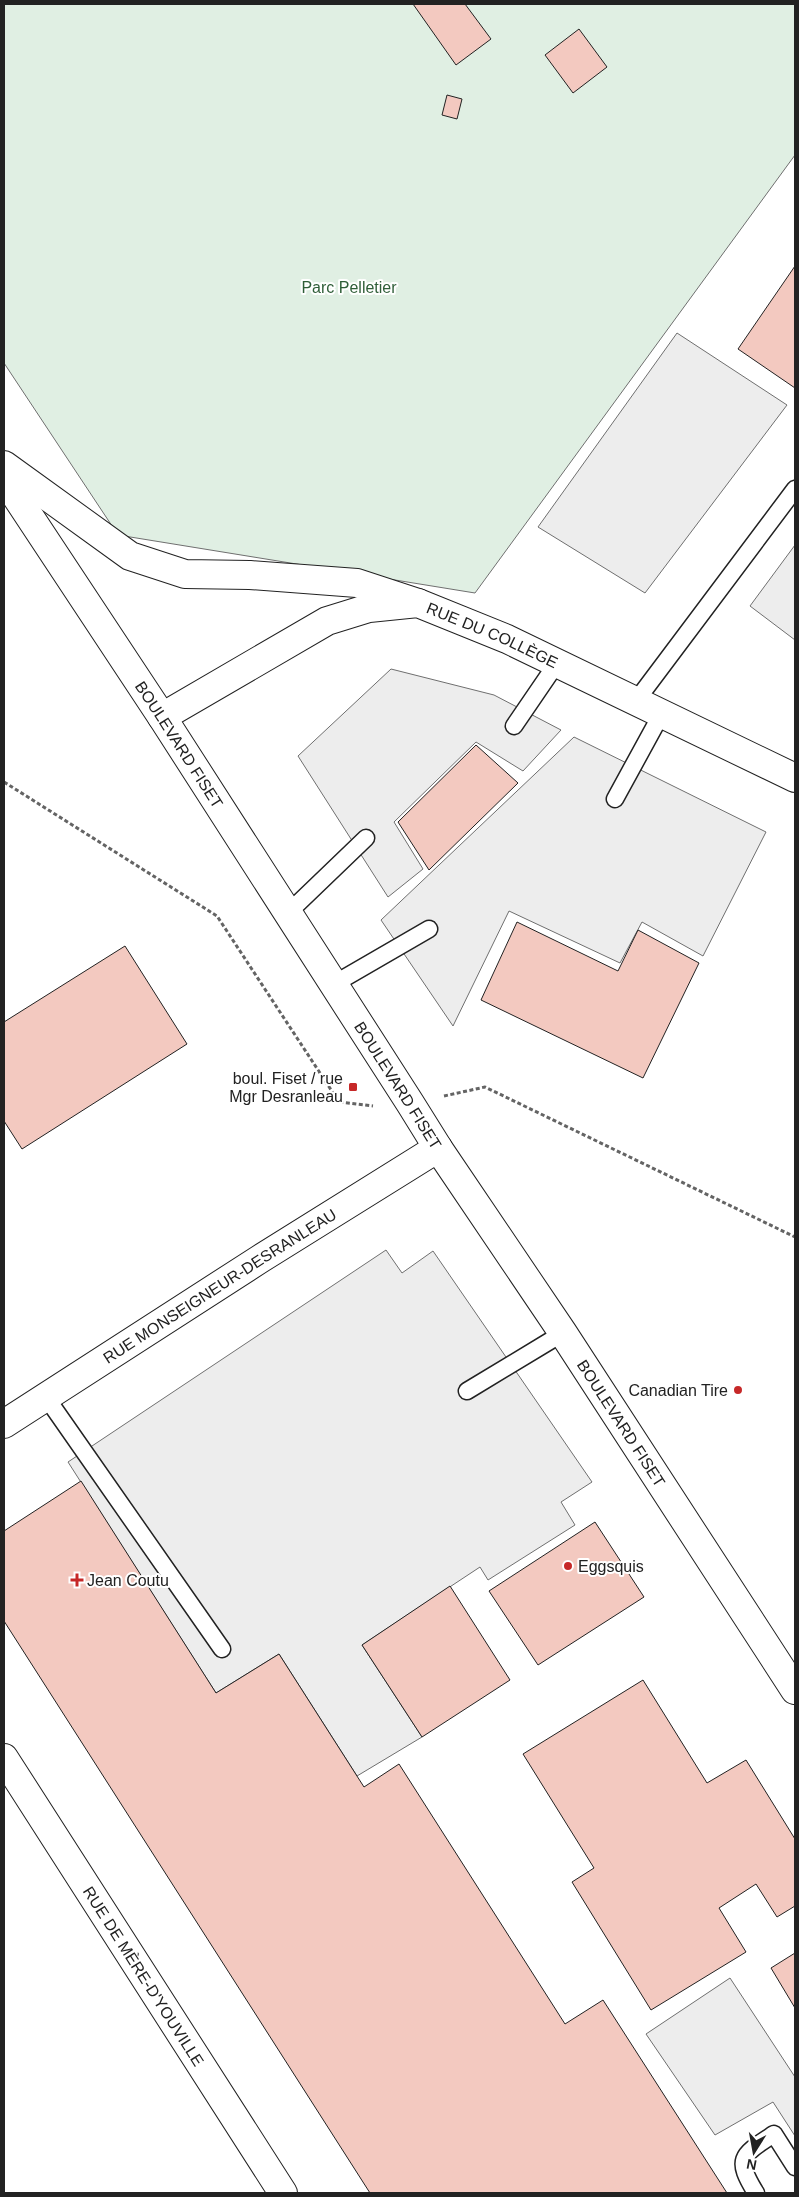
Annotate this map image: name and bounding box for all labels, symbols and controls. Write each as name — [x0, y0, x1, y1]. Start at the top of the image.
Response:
park label: Parc Pelletier — [301, 279, 397, 296]
street label: RUE DU COLLÈGE — [424, 599, 561, 671]
street label: BOULEVARD FISET — [132, 678, 226, 811]
street label: BOULEVARD FISET — [351, 1019, 445, 1152]
place label: boul. Fiset / rue Mgr Desranleau — [229, 1070, 343, 1105]
marker: boul. Fiset / rue Mgr Desranleau — [347, 1081, 359, 1093]
street label: RUE MONSEIGNEUR-DESRANLEAU — [100, 1206, 339, 1367]
street label: BOULEVARD FISET — [574, 1357, 669, 1490]
place label: Canadian Tire — [628, 1382, 728, 1399]
marker: Canadian Tire — [732, 1384, 744, 1396]
place label: Eggsquis — [578, 1558, 644, 1575]
marker: Eggsquis — [562, 1560, 574, 1572]
place label: Jean Coutu — [87, 1572, 169, 1589]
marker: Jean Coutu — [71, 1574, 83, 1586]
street label: RUE DE MÈRE-D'YOUVILLE — [80, 1884, 207, 2069]
north arrow — [729, 2127, 779, 2177]
text: N — [745, 2156, 758, 2174]

